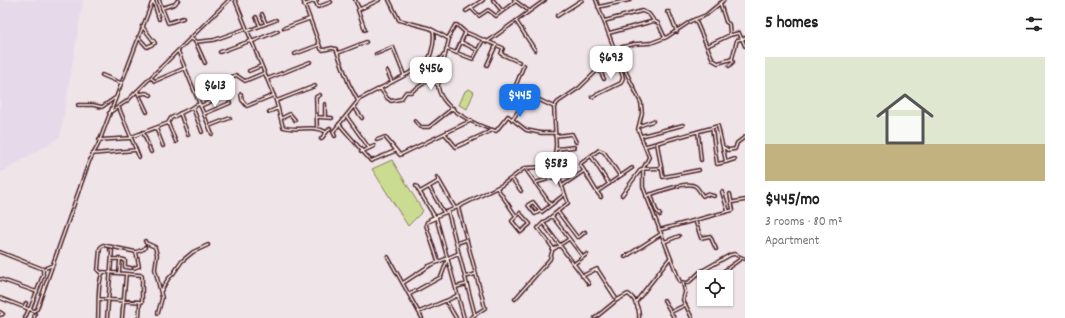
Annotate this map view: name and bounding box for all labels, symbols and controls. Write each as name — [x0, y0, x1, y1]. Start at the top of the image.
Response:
text: 5 homes — [765, 12, 818, 36]
icon: filters — [1023, 13, 1045, 35]
pin: $693 — [587, 46, 635, 80]
text: $693 — [599, 49, 623, 68]
pin: $456 — [407, 57, 455, 91]
text: $456 — [419, 60, 443, 79]
pin: $613 — [191, 74, 239, 108]
text: $613 — [204, 77, 226, 96]
icon: home — [869, 83, 941, 155]
pin: $445 — [496, 84, 544, 118]
text: $445 — [508, 87, 532, 106]
pin: $583 — [532, 152, 580, 186]
text: $583 — [544, 155, 568, 174]
text: $445/mo — [765, 189, 820, 213]
text: 3 rooms · 80 m² — [765, 213, 842, 232]
text: Apartment — [765, 232, 819, 251]
map controls — [697, 270, 733, 306]
button: locate — [697, 270, 733, 306]

